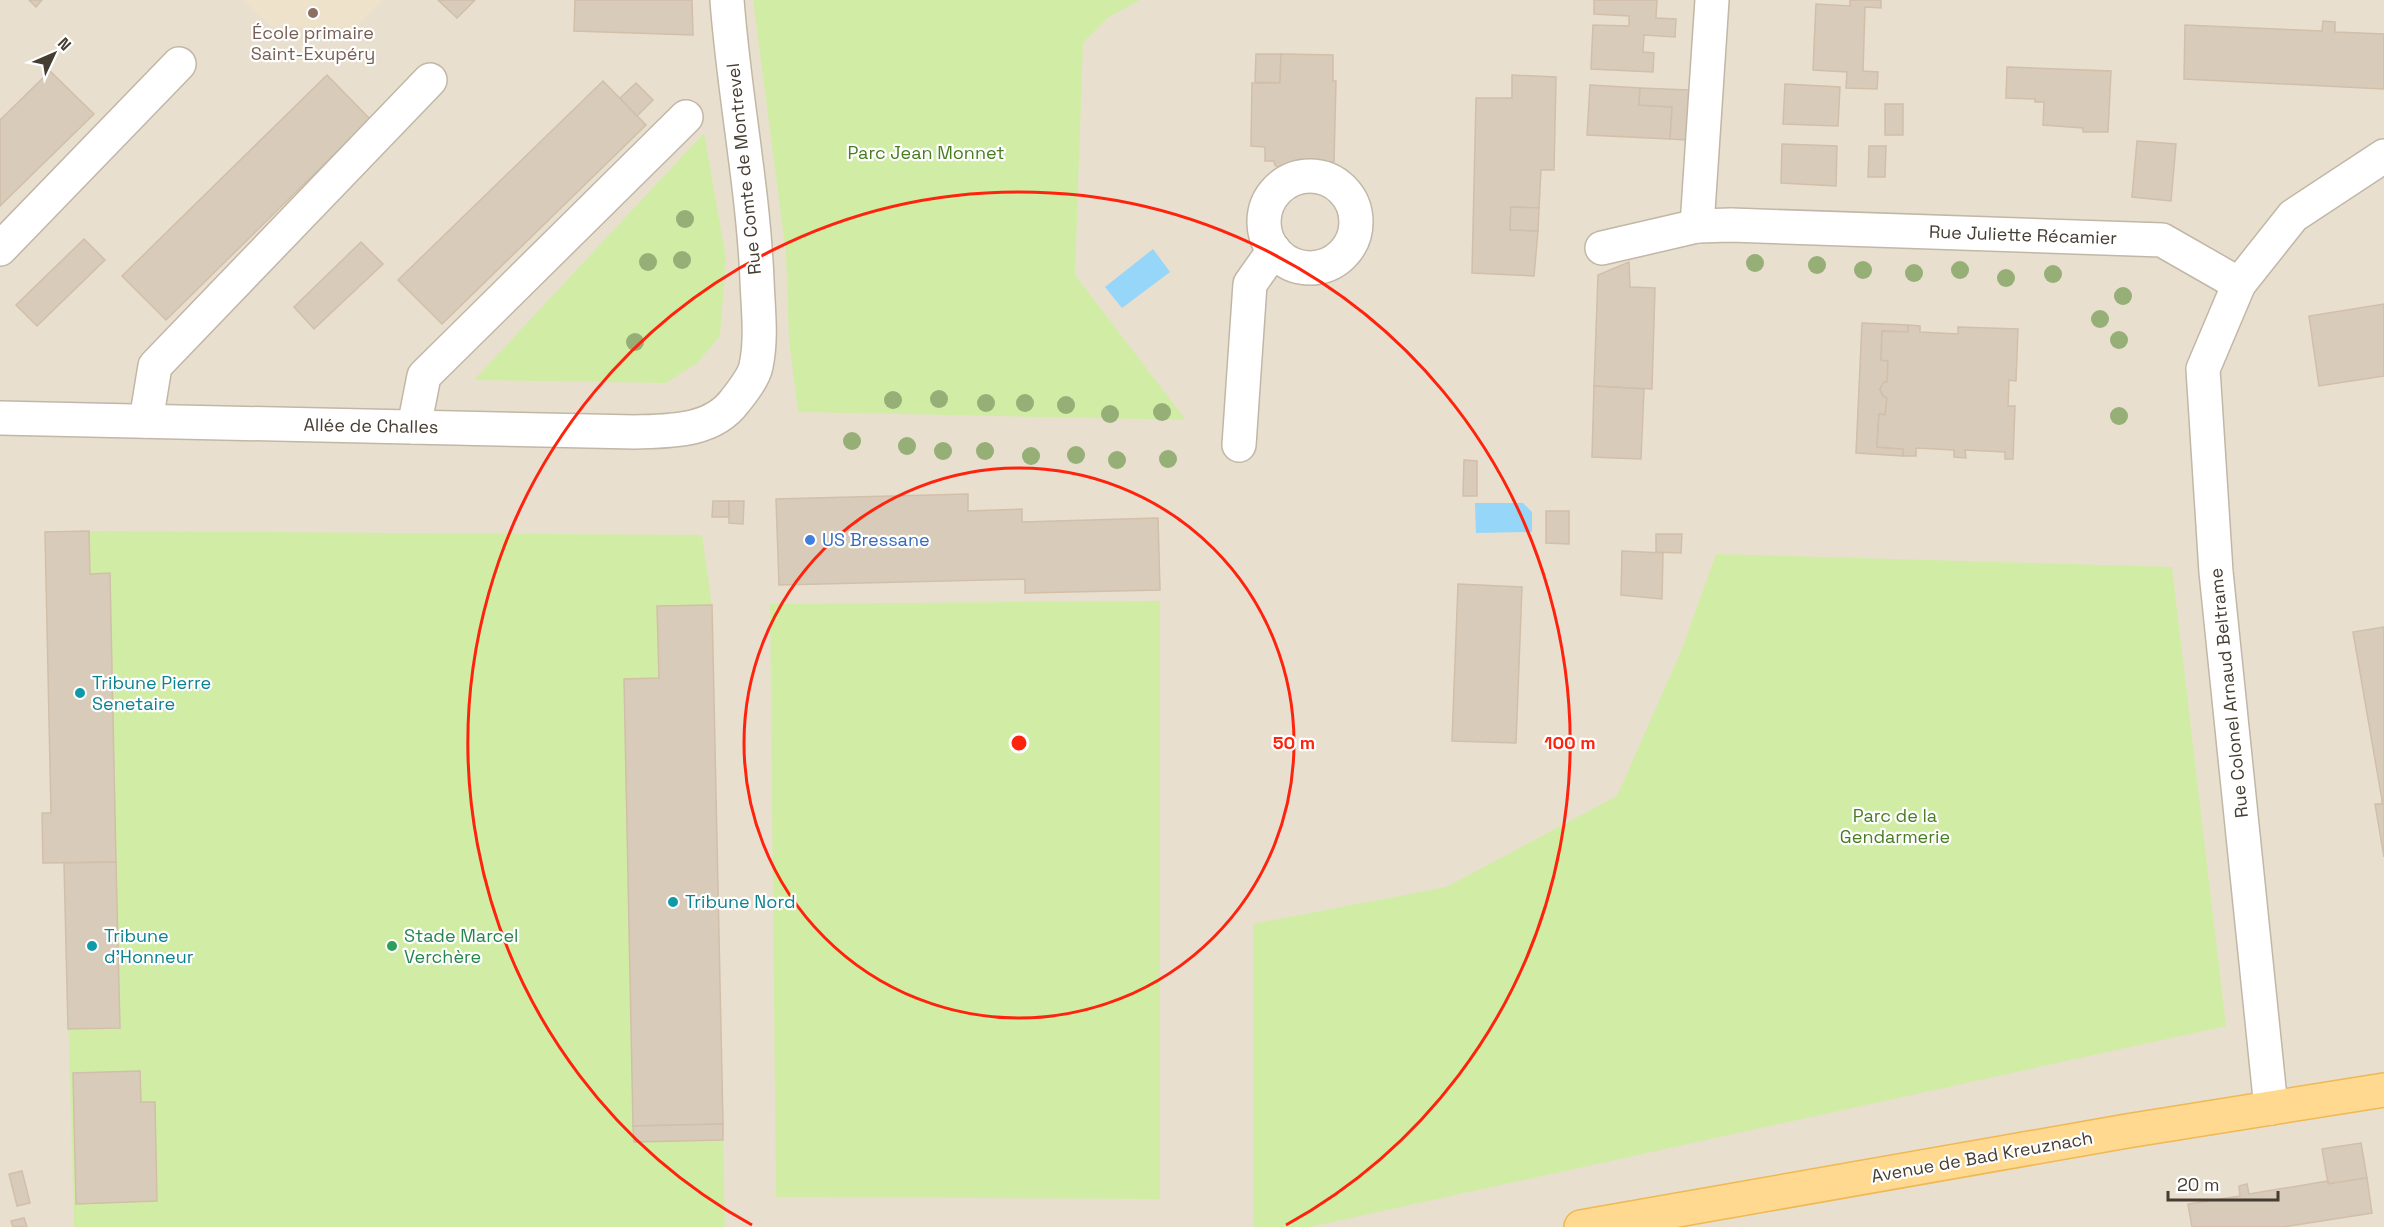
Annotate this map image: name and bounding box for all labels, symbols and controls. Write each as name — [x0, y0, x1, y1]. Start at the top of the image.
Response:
marker: École primaire Saint-Exupéry — [306, 6, 320, 20]
place label: École primaire Saint-Exupéry — [251, 21, 375, 65]
north arrow — [24, 24, 84, 84]
text: N — [53, 33, 76, 55]
street label: Rue Comte de Montrevel — [721, 62, 766, 276]
park label: Parc Jean Monnet — [847, 141, 1005, 164]
street label: Rue Juliette Récamier — [1929, 220, 2118, 249]
street label: Allée de Challes — [303, 413, 439, 438]
place label: US Bressane — [822, 528, 930, 551]
marker: US Bressane — [803, 533, 817, 547]
street label: Rue Colonel Arnaud Beltrame — [2204, 567, 2253, 819]
place label: Tribune Pierre Senetaire — [92, 671, 211, 715]
marker: Tribune Pierre Senetaire — [73, 686, 87, 700]
text: 50 m — [1273, 731, 1315, 754]
text: 100 m — [1544, 731, 1596, 754]
centre of rings — [1009, 733, 1029, 753]
park label: Parc de la Gendarmerie — [1840, 804, 1950, 848]
place label: Tribune Nord — [685, 890, 795, 913]
marker: Tribune Nord — [666, 895, 680, 909]
place label: Tribune d’Honneur — [104, 924, 194, 968]
place label: Stade Marcel Verchère — [404, 924, 518, 968]
marker: Tribune d’Honneur — [85, 939, 99, 953]
marker: Stade Marcel Verchère — [385, 939, 399, 953]
street label: Avenue de Bad Kreuznach — [1869, 1126, 2095, 1187]
scale bar — [2168, 1164, 2278, 1202]
text: 20 m — [2177, 1173, 2220, 1196]

